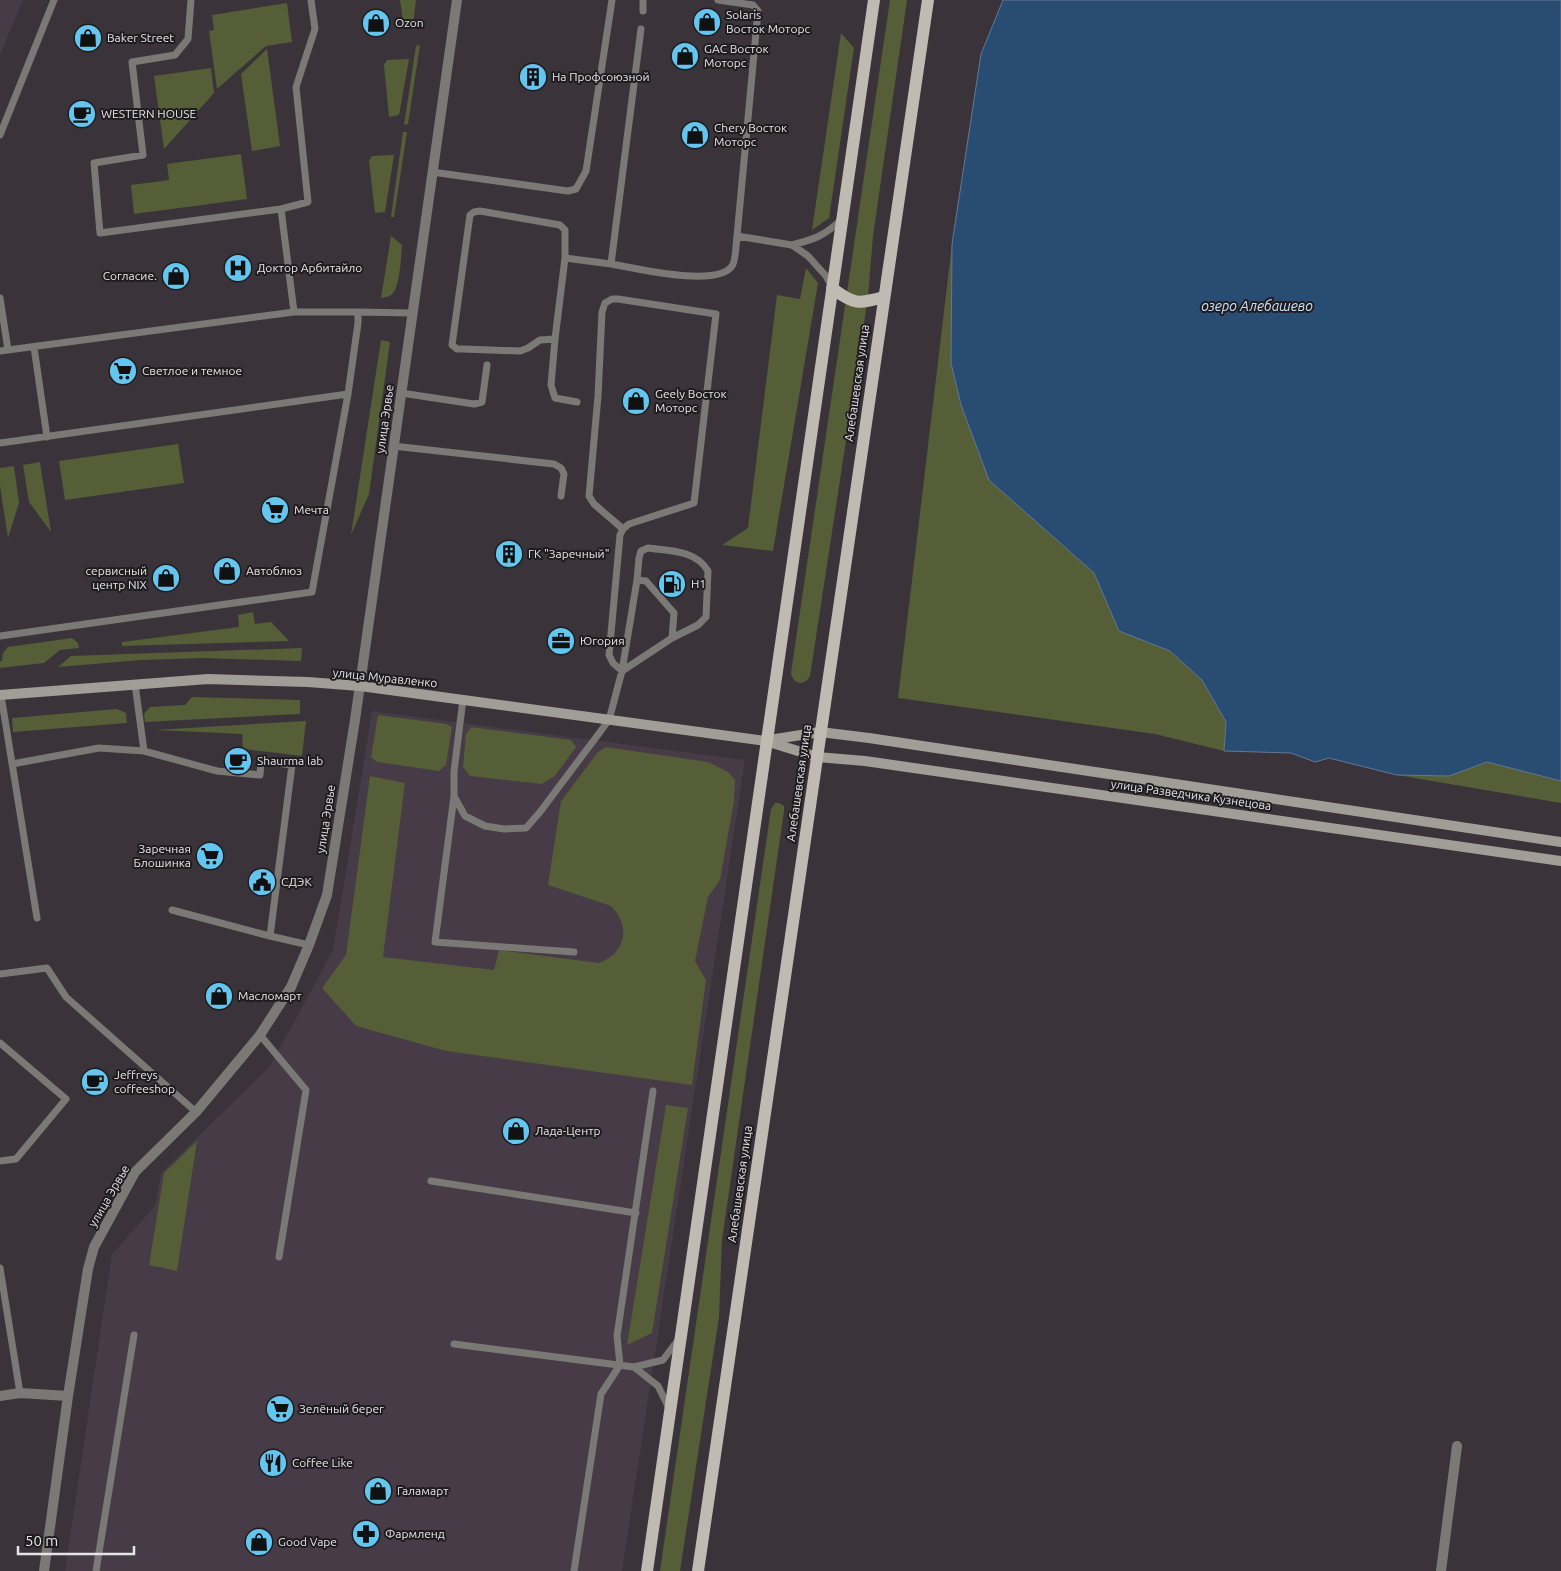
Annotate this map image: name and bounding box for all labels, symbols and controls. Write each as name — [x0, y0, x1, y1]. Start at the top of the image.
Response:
shop icon: Solaris Восток Моторс — [692, 7, 722, 37]
shop icon: Ozon — [361, 8, 391, 38]
place label: Solaris Восток Моторс — [726, 8, 810, 35]
place label: Ozon — [395, 16, 424, 29]
shop icon: Baker Street — [73, 23, 103, 53]
place label: Baker Street — [107, 31, 174, 44]
shop icon: GAC Восток Моторс — [670, 41, 700, 71]
place label: GAC Восток Моторс — [704, 42, 769, 69]
building icon: На Профсоюзной — [518, 62, 548, 92]
place label: На Профсоюзной — [552, 70, 650, 83]
cafe icon: WESTERN HOUSE — [67, 99, 97, 129]
place label: WESTERN HOUSE — [101, 107, 196, 120]
shop icon: Chery Восток Моторс — [680, 120, 710, 150]
place label: Chery Восток Моторс — [714, 121, 787, 148]
hospital icon: Доктор Арбитайло — [223, 253, 253, 283]
shop icon: Согласие. — [161, 261, 191, 291]
place label: Доктор Арбитайло — [257, 261, 362, 274]
place label: Согласие. — [103, 269, 157, 282]
water label: озеро Алебашево — [1201, 298, 1313, 314]
street label: Алебашевская улица — [842, 324, 871, 442]
supermarket icon: Светлое и темное — [108, 356, 138, 386]
place label: Светлое и темное — [142, 364, 242, 377]
street label: улица Эрвье — [373, 384, 396, 454]
shop icon: Geely Восток Моторс — [621, 386, 651, 416]
place label: Geely Восток Моторс — [655, 387, 727, 414]
supermarket icon: Мечта — [260, 495, 290, 525]
place label: Мечта — [294, 503, 329, 516]
building icon: ГК "Заречный" — [494, 539, 524, 569]
place label: ГК "Заречный" — [528, 547, 609, 560]
shop icon: Автоблюз — [212, 556, 242, 586]
shop icon: сервисный центр NIX — [151, 563, 181, 593]
place label: сервисный центр NIX — [85, 564, 148, 591]
place label: Автоблюз — [246, 564, 302, 577]
fuel station icon: Н1 — [657, 569, 687, 599]
place label: Н1 — [691, 577, 706, 590]
office icon: Югория — [546, 626, 576, 656]
place label: Югория — [580, 634, 625, 647]
street label: улица Муравленко — [332, 666, 438, 689]
street label: Алебашевская улица — [784, 724, 813, 842]
cafe icon: Shaurma lab — [223, 746, 253, 776]
place label: Shaurma lab — [257, 754, 323, 767]
street label: улица Разведчика Кузнецова — [1110, 777, 1272, 812]
street label: улица Эрвье — [314, 784, 337, 854]
supermarket icon: Заречная Блошинка — [195, 841, 225, 871]
place label: Заречная Блошинка — [133, 842, 191, 869]
public building icon: СДЭК — [247, 867, 277, 897]
place label: СДЭК — [281, 875, 312, 888]
shop icon: Масломарт — [204, 981, 234, 1011]
place label: Масломарт — [238, 989, 302, 1002]
cafe icon: Jeffreys coffeeshop — [80, 1067, 110, 1097]
place label: Jeffreys coffeeshop — [114, 1068, 175, 1095]
shop icon: Лада-Центр — [501, 1116, 531, 1146]
place label: Лада-Центр — [535, 1124, 601, 1137]
street label: Алебашевская улица — [725, 1125, 754, 1243]
street label: улица Эрвье — [86, 1162, 132, 1229]
supermarket icon: Зелёный берег — [265, 1394, 295, 1424]
place label: Зелёный берег — [299, 1402, 384, 1415]
restaurant icon: Coffee Like — [258, 1448, 288, 1478]
place label: Coffee Like — [292, 1456, 353, 1469]
shop icon: Галамарт — [363, 1476, 393, 1506]
place label: Галамарт — [397, 1484, 449, 1497]
pharmacy icon: Фармленд — [351, 1519, 381, 1549]
scale bar — [18, 1524, 134, 1556]
shop icon: Good Vape — [244, 1527, 274, 1557]
place label: Фармленд — [385, 1527, 445, 1540]
text: 50 m — [25, 1532, 58, 1549]
place label: Good Vape — [278, 1535, 337, 1548]

